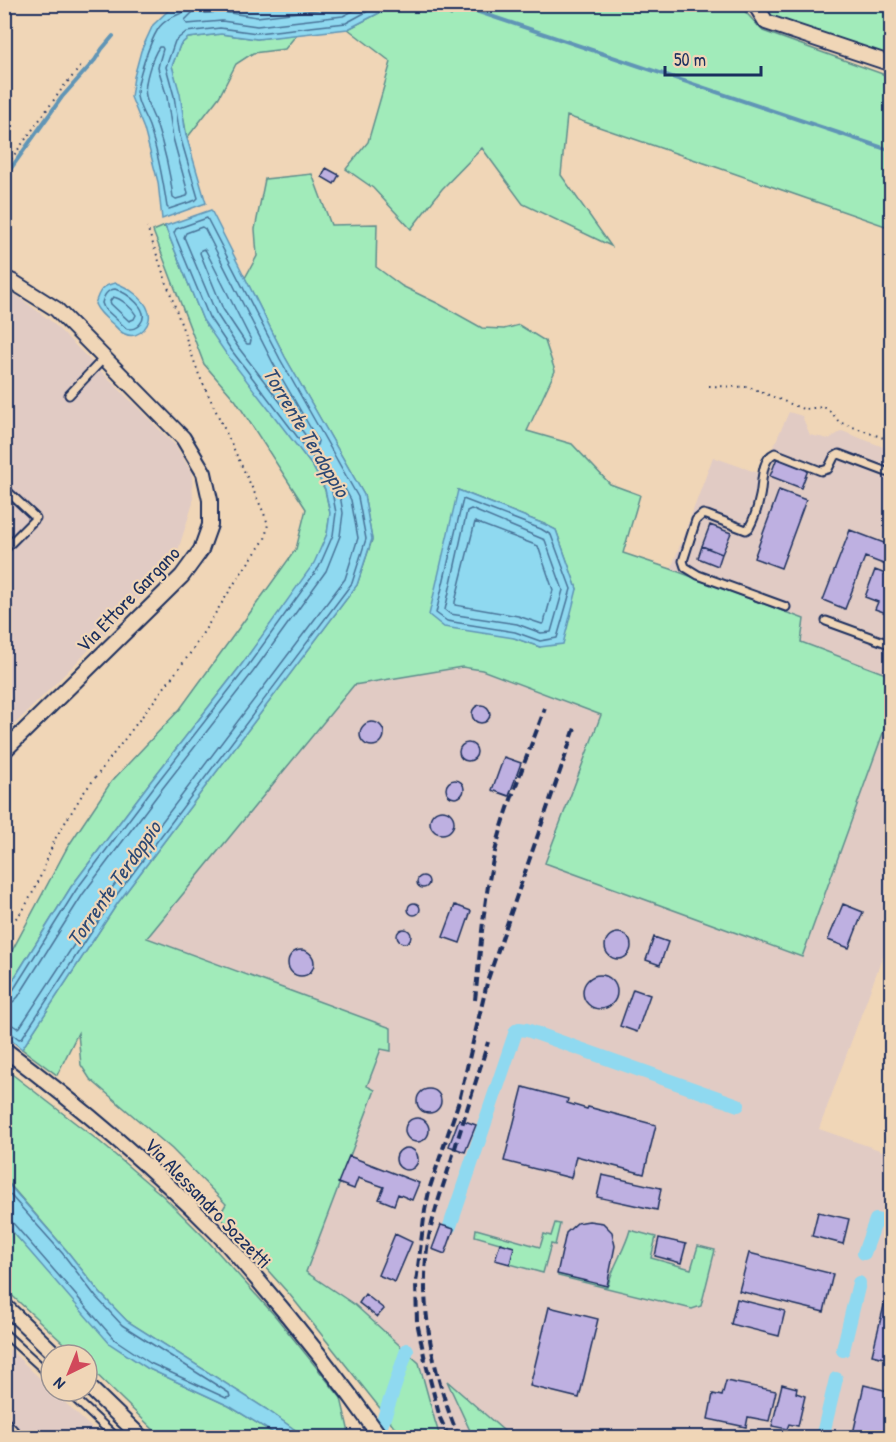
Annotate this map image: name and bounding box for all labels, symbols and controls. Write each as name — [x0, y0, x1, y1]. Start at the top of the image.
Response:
scale bar — [665, 39, 761, 77]
text: 50 m — [674, 47, 706, 72]
water label: Torrente Terdoppio — [256, 361, 357, 503]
street label: Via Ettore Gargano — [70, 540, 185, 658]
water label: Torrente Terdoppio — [60, 814, 168, 952]
street label: Via Alessandro Sozzetti — [139, 1131, 278, 1274]
north arrow — [39, 1343, 99, 1403]
text: N — [48, 1373, 69, 1395]

